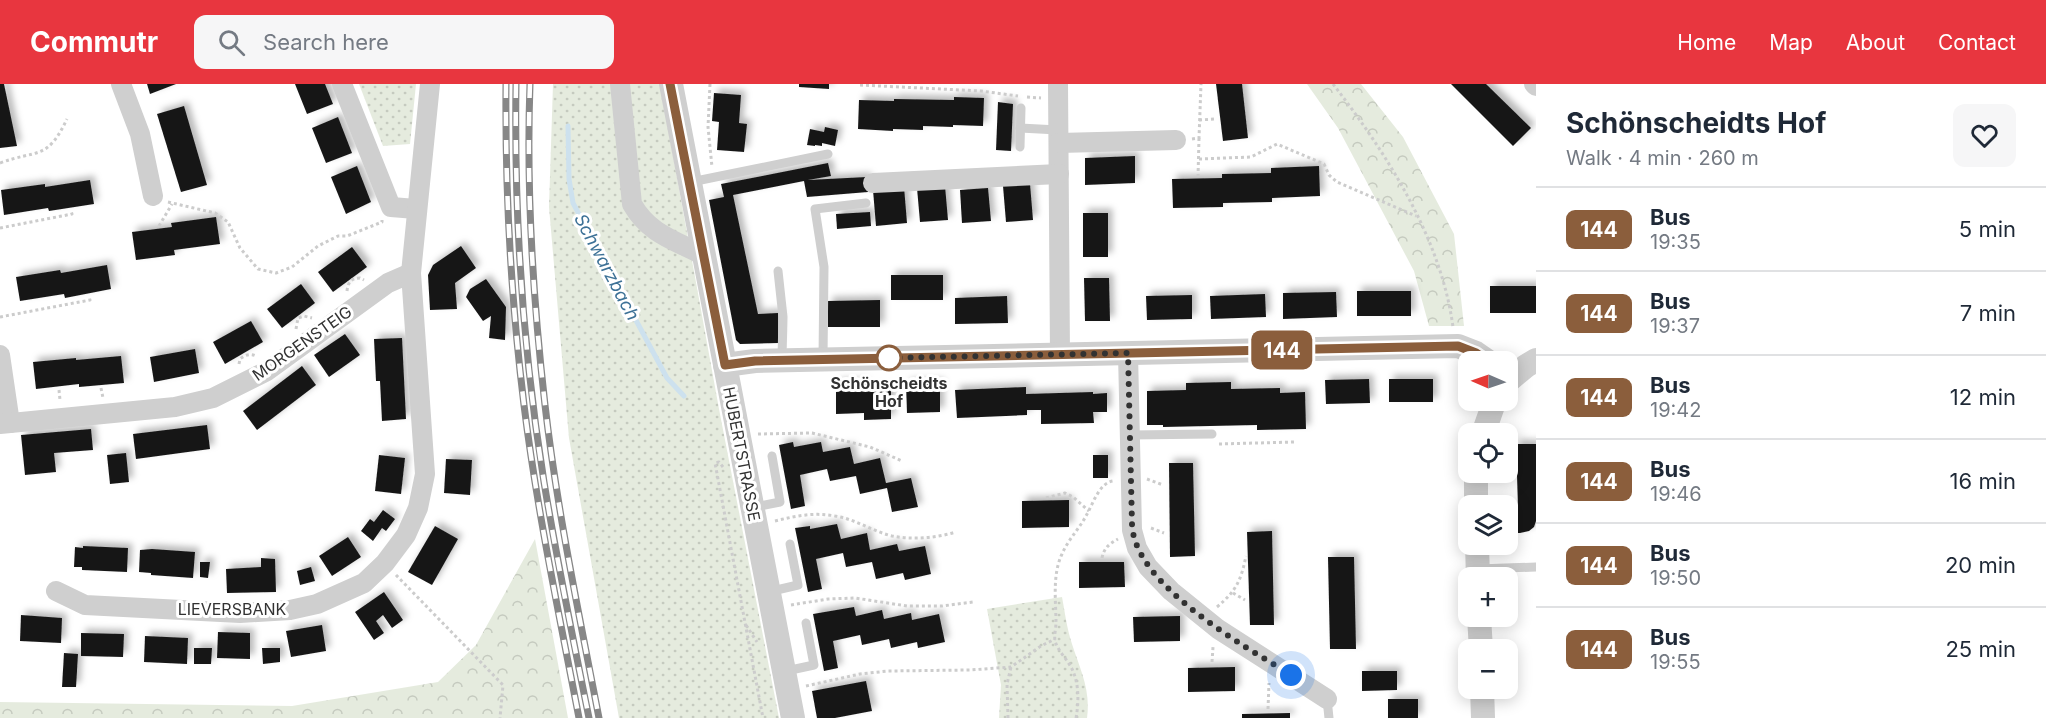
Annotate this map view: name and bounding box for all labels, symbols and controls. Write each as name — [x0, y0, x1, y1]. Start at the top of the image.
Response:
search box — [194, 15, 614, 69]
text: Commutr — [30, 25, 158, 59]
icon: search — [215, 26, 248, 59]
text: Search here — [263, 29, 389, 55]
text: Home — [1677, 30, 1736, 55]
text: Map — [1769, 30, 1813, 55]
text: About — [1846, 30, 1905, 55]
text: Contact — [1938, 30, 2016, 55]
button: heart — [1953, 104, 2016, 167]
text: Schönscheidts Hof — [1566, 106, 1826, 140]
text: Walk · 4 min · 260 m — [1566, 146, 1759, 170]
text: Bus — [1650, 204, 1691, 230]
water label: Schwarzbach — [570, 210, 644, 324]
text: 5 min — [1959, 216, 2016, 242]
text: 144 — [1580, 217, 1618, 242]
text: 19:35 — [1650, 230, 1701, 254]
text: Bus — [1650, 288, 1691, 314]
text: 7 min — [1960, 300, 2016, 326]
street label: MORGENSTEIG — [248, 301, 356, 385]
text: 144 — [1580, 301, 1618, 326]
text: 19:37 — [1650, 314, 1700, 338]
line badge: 144 — [1248, 330, 1316, 370]
text: 144 — [1263, 338, 1301, 363]
marker: Schönscheidts Hof — [876, 345, 902, 371]
north arrow — [1458, 351, 1518, 411]
map controls — [1458, 351, 1518, 699]
text: Bus — [1650, 372, 1691, 398]
place label: Schönscheidts Hof — [831, 373, 947, 411]
text: 12 min — [1950, 384, 2016, 410]
street label: HUBERTSTRASSE — [719, 385, 765, 523]
text: 144 — [1580, 385, 1618, 410]
text: 19:42 — [1650, 398, 1701, 422]
button: locate — [1458, 423, 1518, 483]
text: Bus — [1650, 456, 1691, 482]
text: 16 min — [1950, 468, 2016, 494]
text: 144 — [1580, 469, 1618, 494]
text: 19:46 — [1650, 482, 1702, 506]
button: layers — [1458, 495, 1518, 555]
text: Bus — [1650, 540, 1691, 566]
text: 20 min — [1945, 552, 2016, 578]
text: 144 — [1580, 553, 1618, 578]
text: 19:50 — [1650, 566, 1701, 590]
button: + — [1458, 567, 1518, 627]
street label: LIEVERSBANK — [178, 599, 286, 619]
text: Bus — [1650, 624, 1691, 650]
text: 25 min — [1945, 636, 2016, 662]
text: 144 — [1580, 637, 1618, 662]
button: − — [1458, 639, 1518, 699]
text: 19:55 — [1650, 650, 1701, 674]
your location — [1276, 660, 1306, 690]

